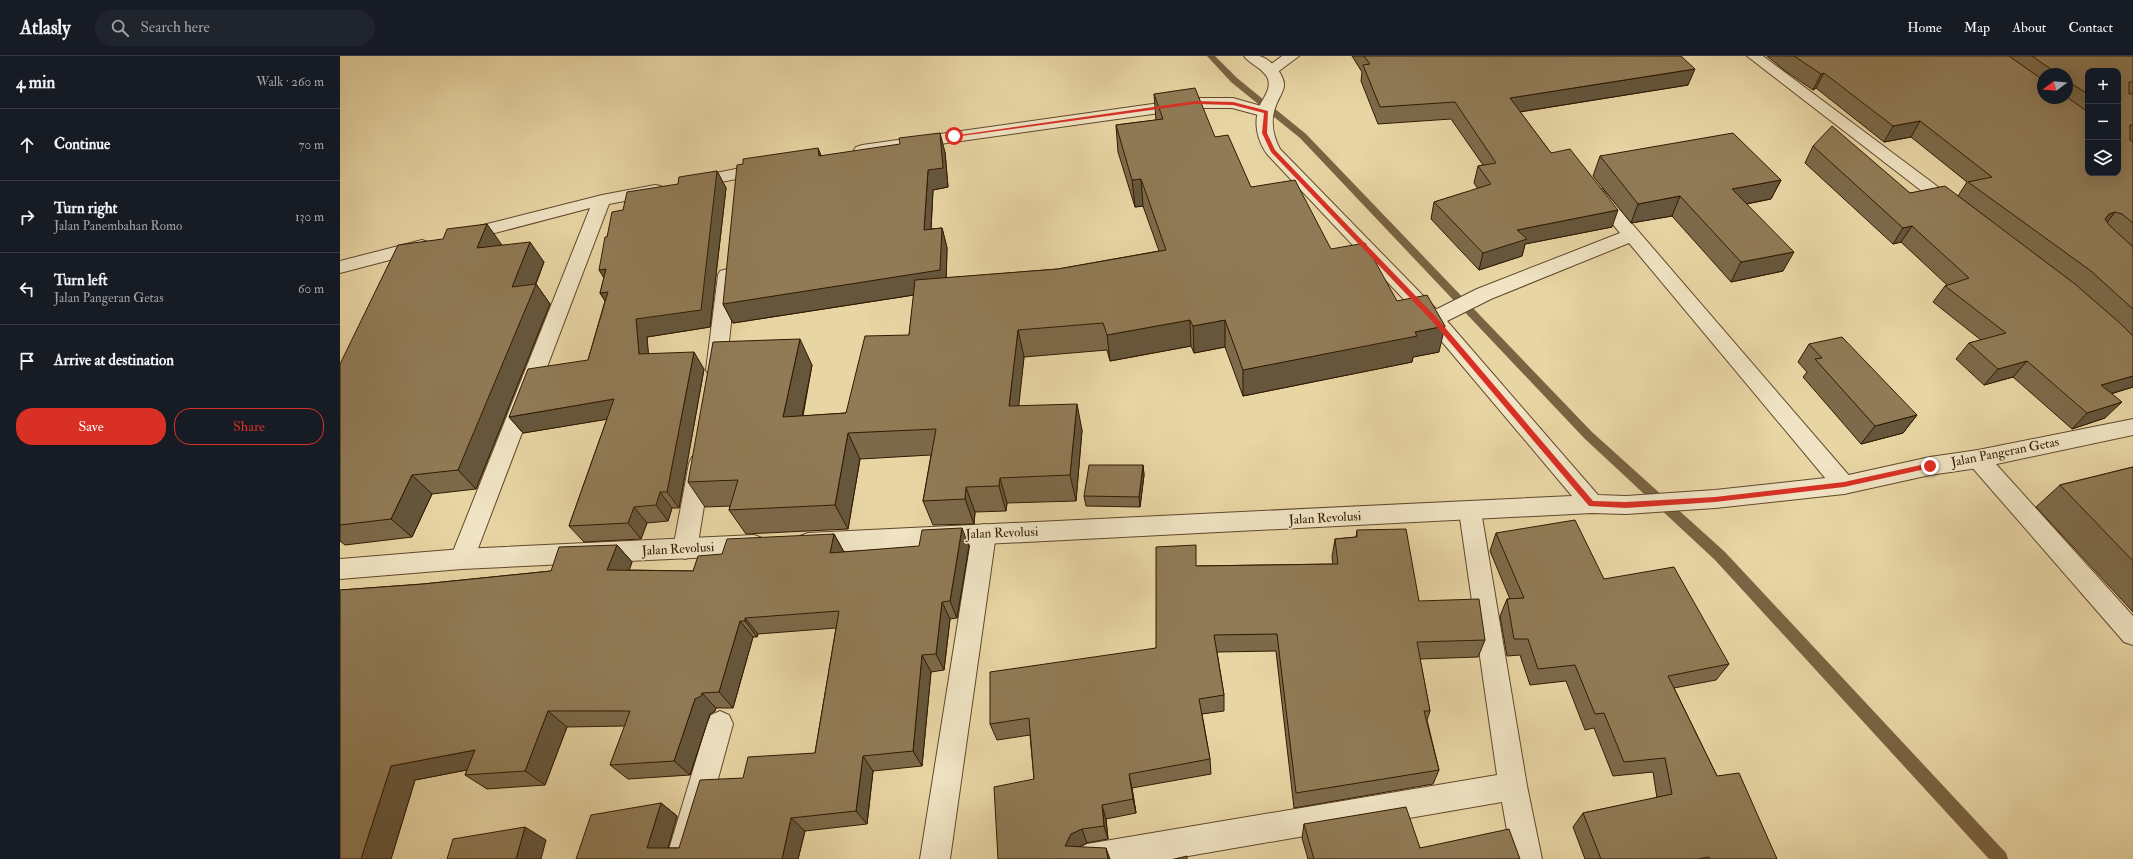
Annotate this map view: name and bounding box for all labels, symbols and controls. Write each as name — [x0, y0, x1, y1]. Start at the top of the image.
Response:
search box — [95, 10, 375, 46]
text: Atlasly — [20, 16, 71, 40]
icon: search — [109, 17, 131, 39]
text: Search here — [141, 18, 210, 37]
text: Home — [1907, 19, 1942, 36]
text: Map — [1964, 19, 1990, 36]
text: About — [2012, 19, 2046, 36]
text: Contact — [2068, 19, 2113, 36]
north arrow — [2037, 68, 2073, 104]
map controls — [2085, 68, 2121, 176]
button: + — [2085, 68, 2121, 104]
text: 4 min — [16, 72, 55, 93]
text: Walk · 260 m — [256, 74, 324, 90]
button: − — [2085, 104, 2121, 140]
route start — [945, 127, 963, 145]
icon: ahead — [16, 134, 38, 156]
text: Continue — [54, 135, 110, 154]
text: 70 m — [299, 137, 324, 153]
button: layers — [2085, 140, 2121, 176]
text: Turn right — [54, 199, 117, 218]
icon: right — [16, 206, 38, 228]
text: 130 m — [295, 209, 324, 225]
text: Jalan Panembahan Romo — [54, 218, 182, 234]
text: Turn left — [54, 271, 108, 290]
icon: left — [16, 278, 38, 300]
text: 60 m — [298, 281, 324, 297]
text: Jalan Pangeran Getas — [54, 290, 164, 306]
icon: arrive — [16, 350, 38, 372]
text: Arrive at destination — [54, 351, 174, 370]
button: Save — [16, 408, 166, 445]
button: Share — [174, 408, 324, 445]
street label: Jalan Pangeran Getas — [1949, 434, 2061, 471]
route end — [1921, 457, 1939, 475]
street label: Jalan Revolusi — [1287, 508, 1362, 528]
street label: Jalan Revolusi — [964, 524, 1039, 542]
street label: Jalan Revolusi — [640, 539, 715, 559]

